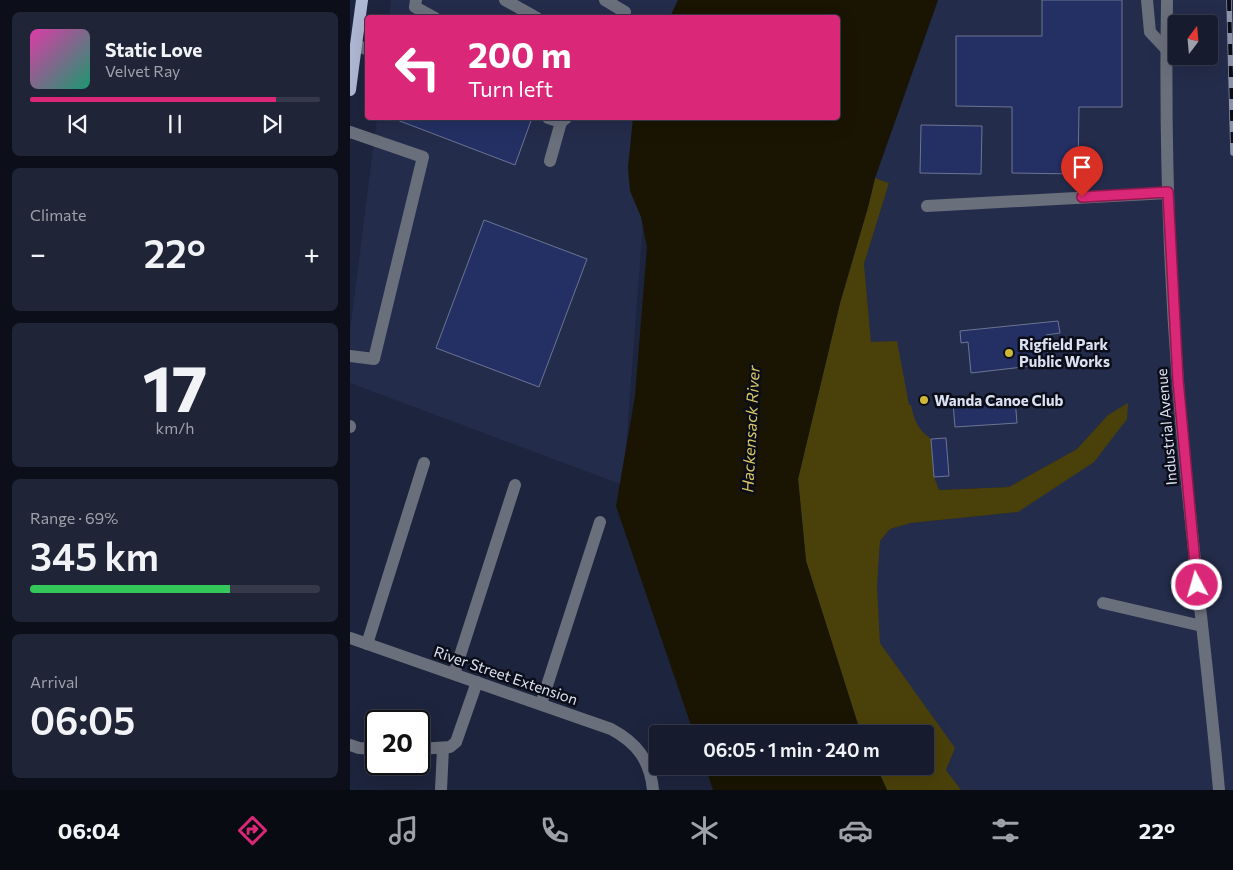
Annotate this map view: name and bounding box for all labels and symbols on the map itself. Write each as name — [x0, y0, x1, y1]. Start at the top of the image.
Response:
north arrow — [1168, 15, 1218, 65]
pin — [1061, 146, 1103, 197]
place label: Rigfield Park Public Works — [1019, 335, 1110, 370]
marker: Rigfield Park Public Works — [1003, 347, 1015, 359]
water label: Hackensack River — [737, 364, 763, 493]
street label: Industrial Avenue — [1152, 368, 1180, 486]
place label: Wanda Canoe Club — [934, 391, 1063, 409]
marker: Wanda Canoe Club — [918, 394, 930, 406]
position arrow — [1170, 558, 1222, 610]
street label: River Street Extension — [432, 642, 580, 708]
speed limit sign: 20 — [365, 710, 430, 775]

